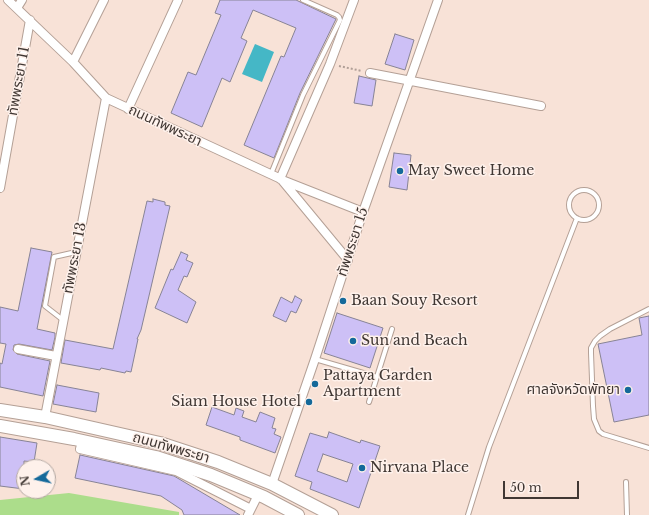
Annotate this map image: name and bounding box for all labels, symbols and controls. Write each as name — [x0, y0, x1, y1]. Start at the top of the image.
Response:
street label: ทัพพระยา 11 — [5, 45, 33, 117]
street label: ถนนทัพพระยา — [126, 102, 204, 150]
place label: May Sweet Home — [408, 163, 534, 179]
marker: May Sweet Home — [395, 166, 405, 176]
street label: ทัพพระยา 15 — [334, 205, 372, 279]
street label: ทัพพระยา 13 — [60, 221, 90, 295]
place label: Baan Souy Resort — [351, 293, 478, 309]
marker: Baan Souy Resort — [338, 296, 348, 306]
place label: Sun and Beach — [361, 333, 468, 349]
marker: Sun and Beach — [348, 336, 358, 346]
place label: Pattaya Garden Apartment — [323, 368, 432, 400]
marker: Pattaya Garden Apartment — [310, 379, 320, 389]
place label: ศาลจังหวัดพัทยา — [527, 382, 620, 398]
marker: ศาลจังหวัดพัทยา — [623, 385, 633, 395]
place label: Siam House Hotel — [171, 394, 301, 410]
marker: Siam House Hotel — [304, 397, 314, 407]
street label: ถนนทัพพระยา — [131, 429, 211, 467]
north arrow — [16, 459, 56, 499]
place label: Nirvana Place — [370, 460, 469, 476]
marker: Nirvana Place — [357, 463, 367, 473]
scale bar — [505, 473, 581, 499]
text: N — [17, 475, 33, 487]
text: 50 m — [510, 480, 542, 495]

